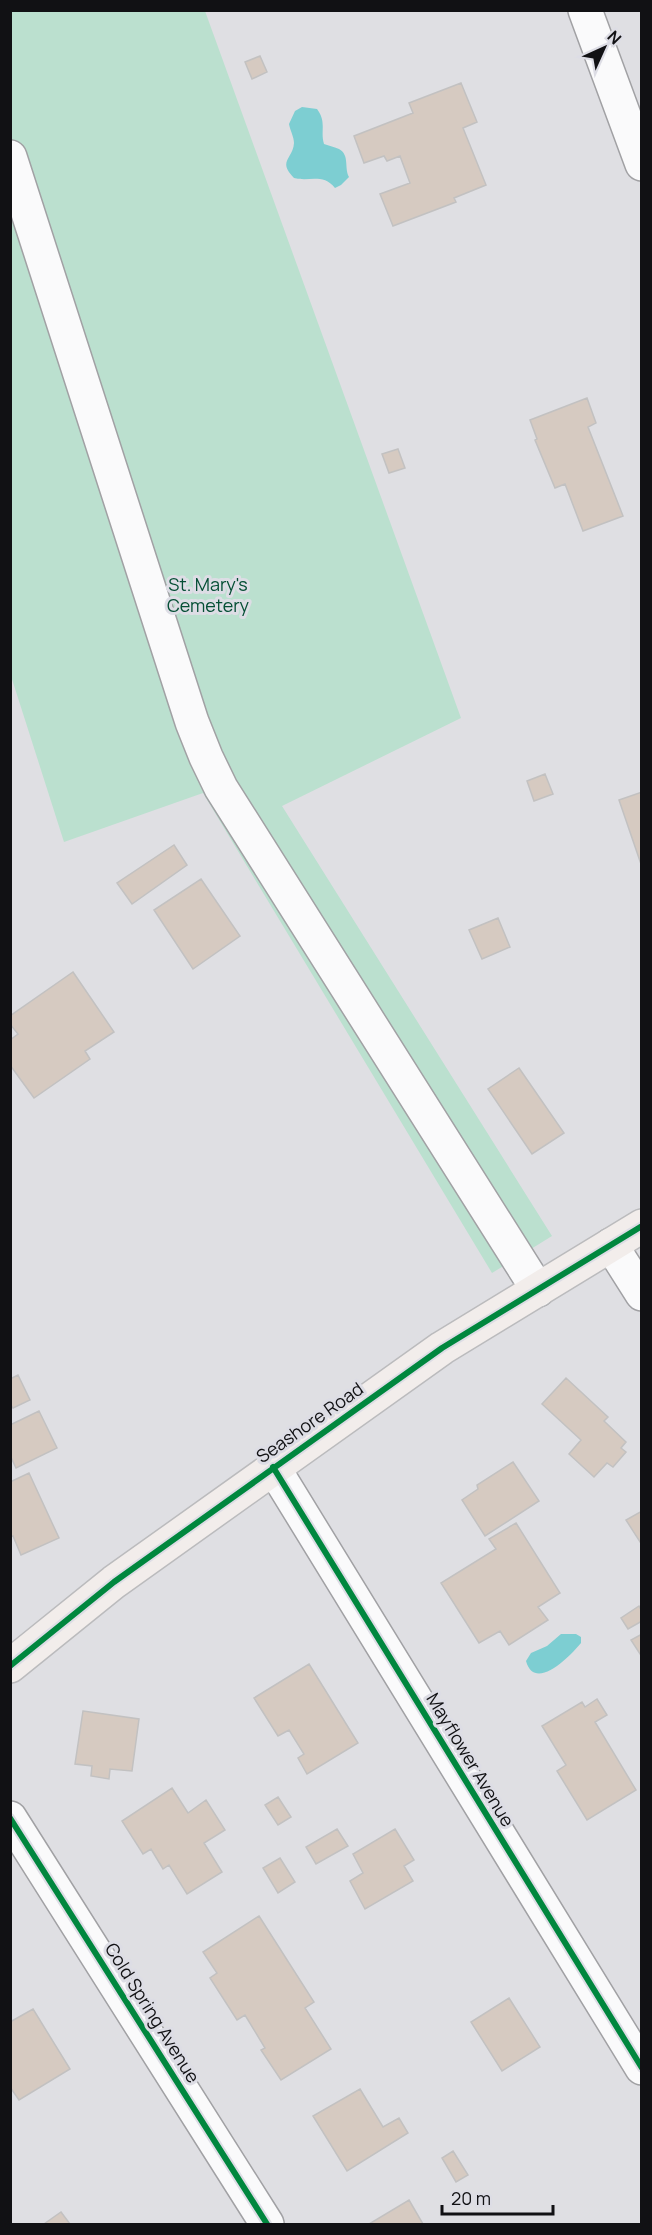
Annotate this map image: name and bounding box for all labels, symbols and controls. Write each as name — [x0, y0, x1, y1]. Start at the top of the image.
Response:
north arrow — [574, 18, 634, 78]
text: N — [603, 26, 626, 49]
park label: St. Mary's Cemetery — [167, 572, 250, 617]
street label: Seashore Road — [251, 1376, 368, 1468]
street label: Mayflower Avenue — [421, 1688, 520, 1831]
street label: Cold Spring Avenue — [100, 1938, 206, 2087]
scale bar — [442, 2178, 553, 2216]
text: 20 m — [451, 2186, 491, 2210]

